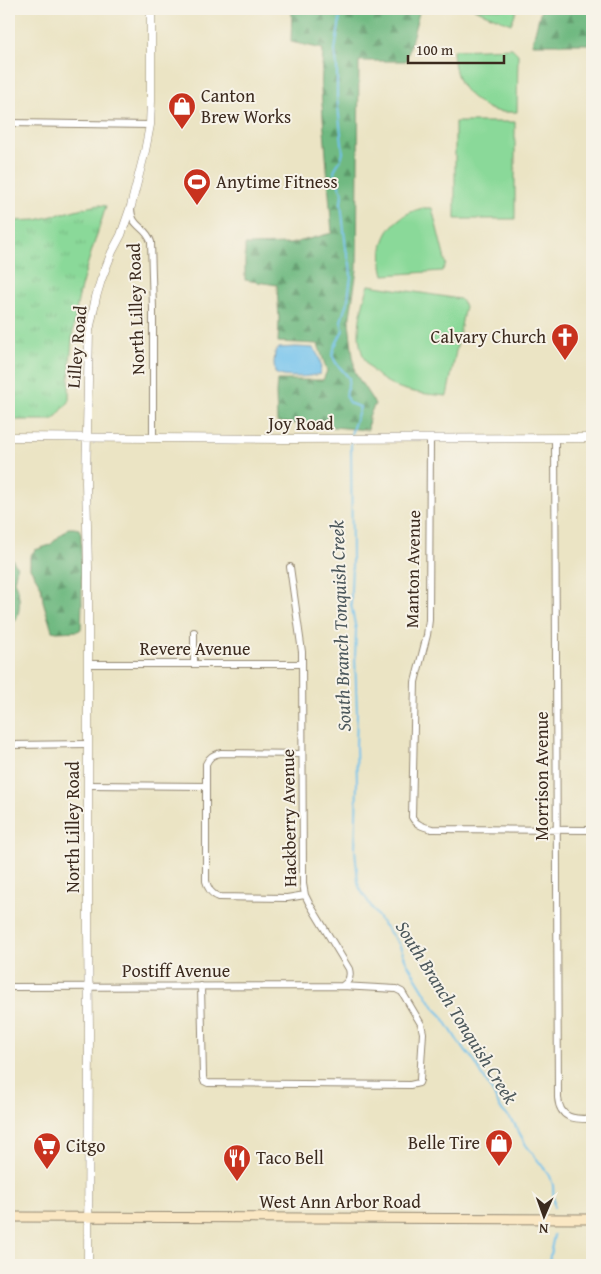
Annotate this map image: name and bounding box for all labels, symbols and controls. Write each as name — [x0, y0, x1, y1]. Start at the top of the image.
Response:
scale bar — [408, 32, 505, 64]
text: 100 m — [416, 39, 454, 60]
place label: Canton Brew Works — [201, 82, 291, 130]
shop icon: Canton Brew Works — [167, 91, 197, 130]
sports icon: Anytime Fitness — [182, 167, 212, 206]
place label: Anytime Fitness — [216, 168, 338, 195]
street label: North Lilley Road — [120, 242, 151, 375]
street label: Lilley Road — [59, 304, 94, 389]
church icon: Calvary Church — [550, 322, 580, 361]
place label: Calvary Church — [431, 323, 546, 350]
street label: Joy Road — [266, 410, 334, 437]
street label: Manton Avenue — [398, 510, 427, 628]
water label: South Branch Tonquish Creek — [322, 519, 358, 732]
street label: Revere Avenue — [140, 635, 250, 662]
street label: Morrison Avenue — [528, 711, 555, 841]
street label: Hackberry Avenue — [274, 749, 303, 887]
street label: North Lilley Road — [59, 761, 86, 893]
water label: South Branch Tonquish Creek — [389, 915, 525, 1109]
street label: Postiff Avenue — [122, 957, 230, 984]
shop icon: Belle Tire — [484, 1128, 514, 1167]
place label: Belle Tire — [408, 1129, 480, 1156]
supermarket icon: Citgo — [32, 1131, 62, 1170]
place label: Citgo — [66, 1132, 105, 1159]
restaurant icon: Taco Bell — [222, 1143, 252, 1182]
place label: Taco Bell — [256, 1144, 324, 1171]
street label: West Ann Arbor Road — [259, 1188, 421, 1215]
north arrow — [518, 1192, 568, 1242]
text: N — [538, 1219, 549, 1239]

